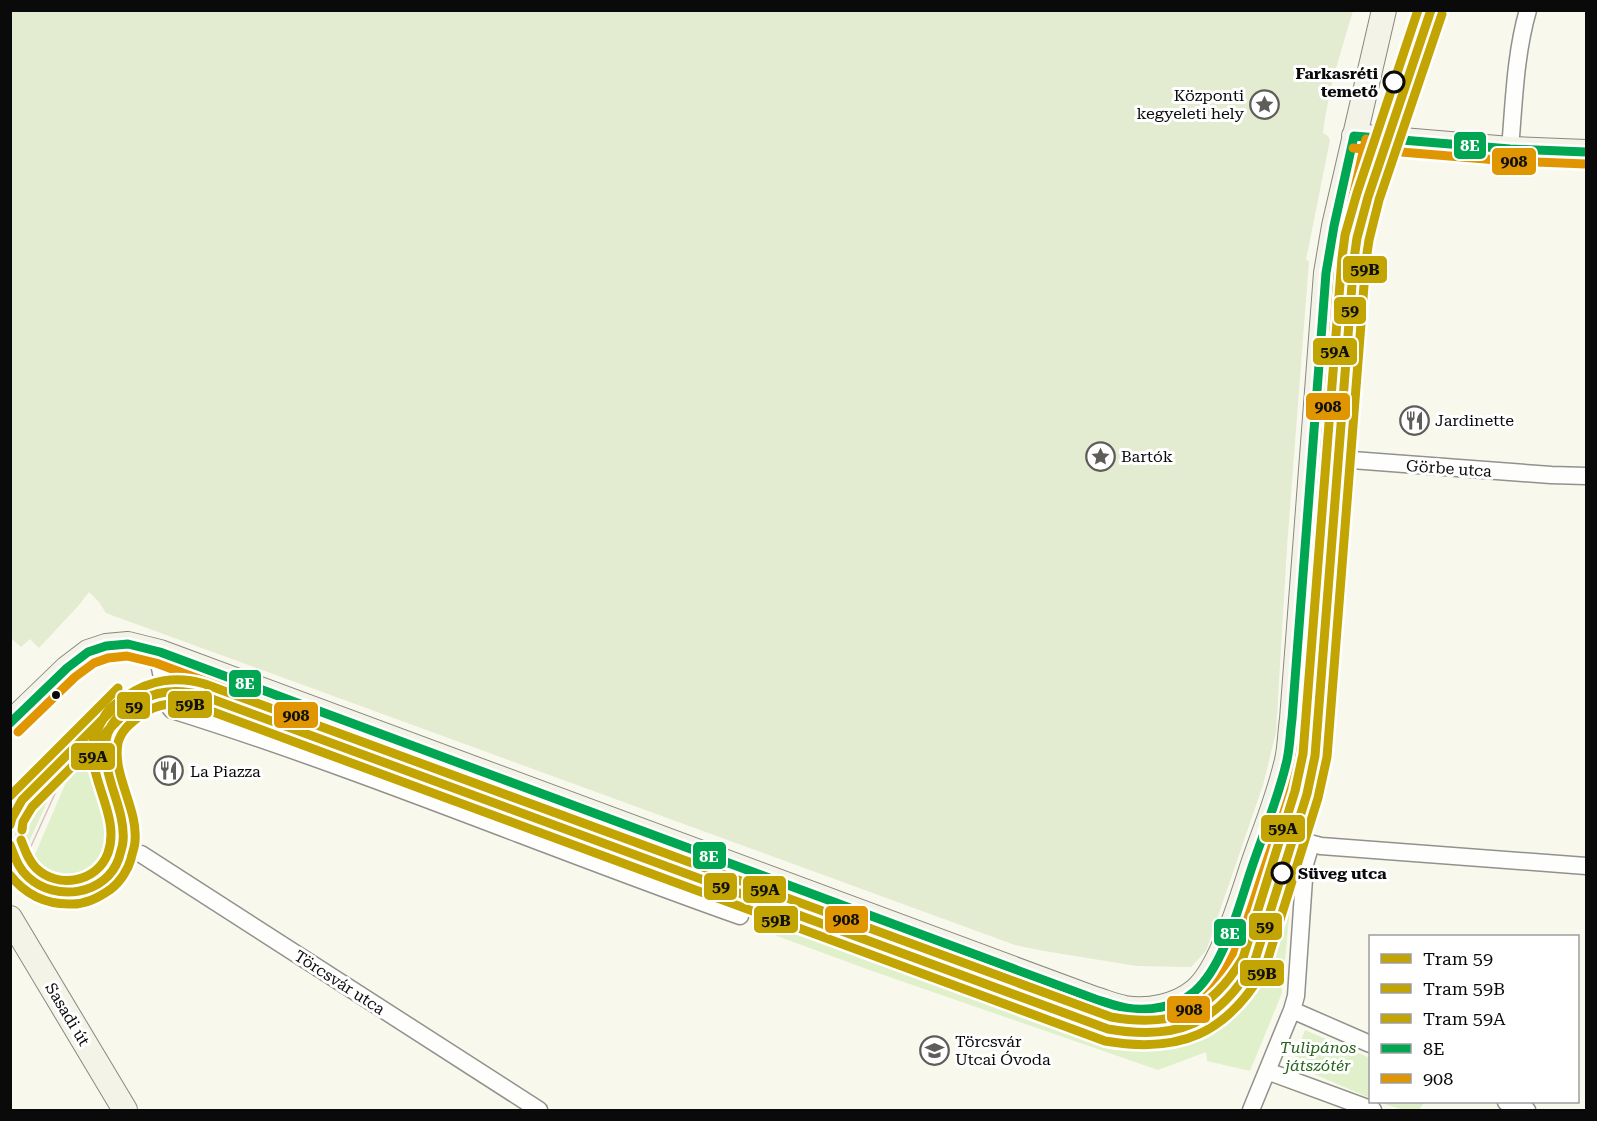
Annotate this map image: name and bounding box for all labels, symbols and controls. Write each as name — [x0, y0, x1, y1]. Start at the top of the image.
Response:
place label: Farkasréti temető — [1295, 64, 1379, 101]
marker: Farkasréti temető — [1383, 71, 1405, 93]
place label: Központi kegyeleti hely — [1136, 86, 1245, 123]
place icon: Központi kegyeleti hely — [1249, 88, 1281, 120]
line badge: 8E — [1453, 131, 1487, 160]
text: 8E — [1460, 136, 1480, 155]
line badge: 908 — [1491, 147, 1537, 176]
text: 908 — [1501, 152, 1527, 171]
line badge: 59B — [1342, 255, 1388, 284]
text: 59B — [1350, 260, 1380, 279]
line badge: 59 — [1333, 296, 1367, 325]
text: 59 — [1341, 301, 1359, 320]
line badge: 59A — [1312, 337, 1358, 366]
text: 59A — [1320, 342, 1350, 361]
line badge: 908 — [1305, 392, 1351, 421]
text: 908 — [1315, 397, 1341, 416]
restaurant icon: Jardinette — [1398, 404, 1430, 436]
place label: Jardinette — [1435, 411, 1514, 430]
place icon: Bartók — [1084, 440, 1116, 472]
place label: Bartók — [1121, 447, 1173, 466]
street label: Görbe utca — [1406, 456, 1493, 481]
line badge: 8E — [228, 669, 262, 698]
text: 8E — [235, 674, 255, 693]
unlabelled marker — [50, 689, 62, 701]
line badge: 59B — [167, 690, 213, 719]
line badge: 59 — [116, 691, 151, 720]
text: 59B — [175, 695, 205, 714]
text: 59 — [125, 697, 143, 716]
line badge: 908 — [273, 701, 319, 729]
text: 908 — [283, 706, 309, 725]
line badge: 59A — [70, 742, 116, 771]
text: 59A — [78, 747, 108, 766]
restaurant icon: La Piazza — [153, 755, 185, 787]
place label: La Piazza — [190, 762, 261, 781]
line badge: 59A — [1260, 814, 1306, 843]
text: 59A — [1268, 819, 1298, 838]
line badge: 8E — [692, 841, 727, 870]
text: 8E — [699, 847, 719, 866]
marker: Süveg utca — [1271, 862, 1293, 884]
place label: Süveg utca — [1298, 864, 1387, 883]
line badge: 59 — [703, 872, 738, 901]
line badge: 59A — [742, 875, 787, 904]
text: 59 — [712, 877, 730, 896]
text: 59A — [750, 880, 780, 899]
line badge: 59B — [753, 905, 799, 934]
line badge: 908 — [824, 905, 869, 934]
text: 908 — [833, 910, 859, 929]
text: 59B — [761, 911, 791, 930]
line badge: 59 — [1248, 912, 1283, 941]
text: 59 — [1256, 917, 1274, 936]
line badge: 8E — [1213, 918, 1247, 947]
text: 8E — [1220, 924, 1240, 943]
legend — [1369, 935, 1579, 1103]
street label: Törcsvár utca — [291, 946, 389, 1019]
text: Tram 59 — [1423, 948, 1493, 969]
line badge: 59B — [1239, 959, 1285, 987]
text: 59B — [1247, 964, 1277, 983]
text: Tram 59B — [1423, 978, 1505, 999]
street label: Sasadi út — [41, 979, 94, 1049]
line badge: 908 — [1166, 995, 1211, 1024]
text: 908 — [1176, 1000, 1202, 1019]
text: Tram 59A — [1423, 1008, 1506, 1029]
place label: Törcsvár Utcai Óvoda — [955, 1032, 1051, 1069]
school or university icon: Törcsvár Utcai Óvoda — [918, 1034, 950, 1066]
park label: Tulipános játszótér — [1280, 1038, 1356, 1075]
text: 8E — [1423, 1038, 1445, 1059]
text: 908 — [1423, 1068, 1453, 1089]

